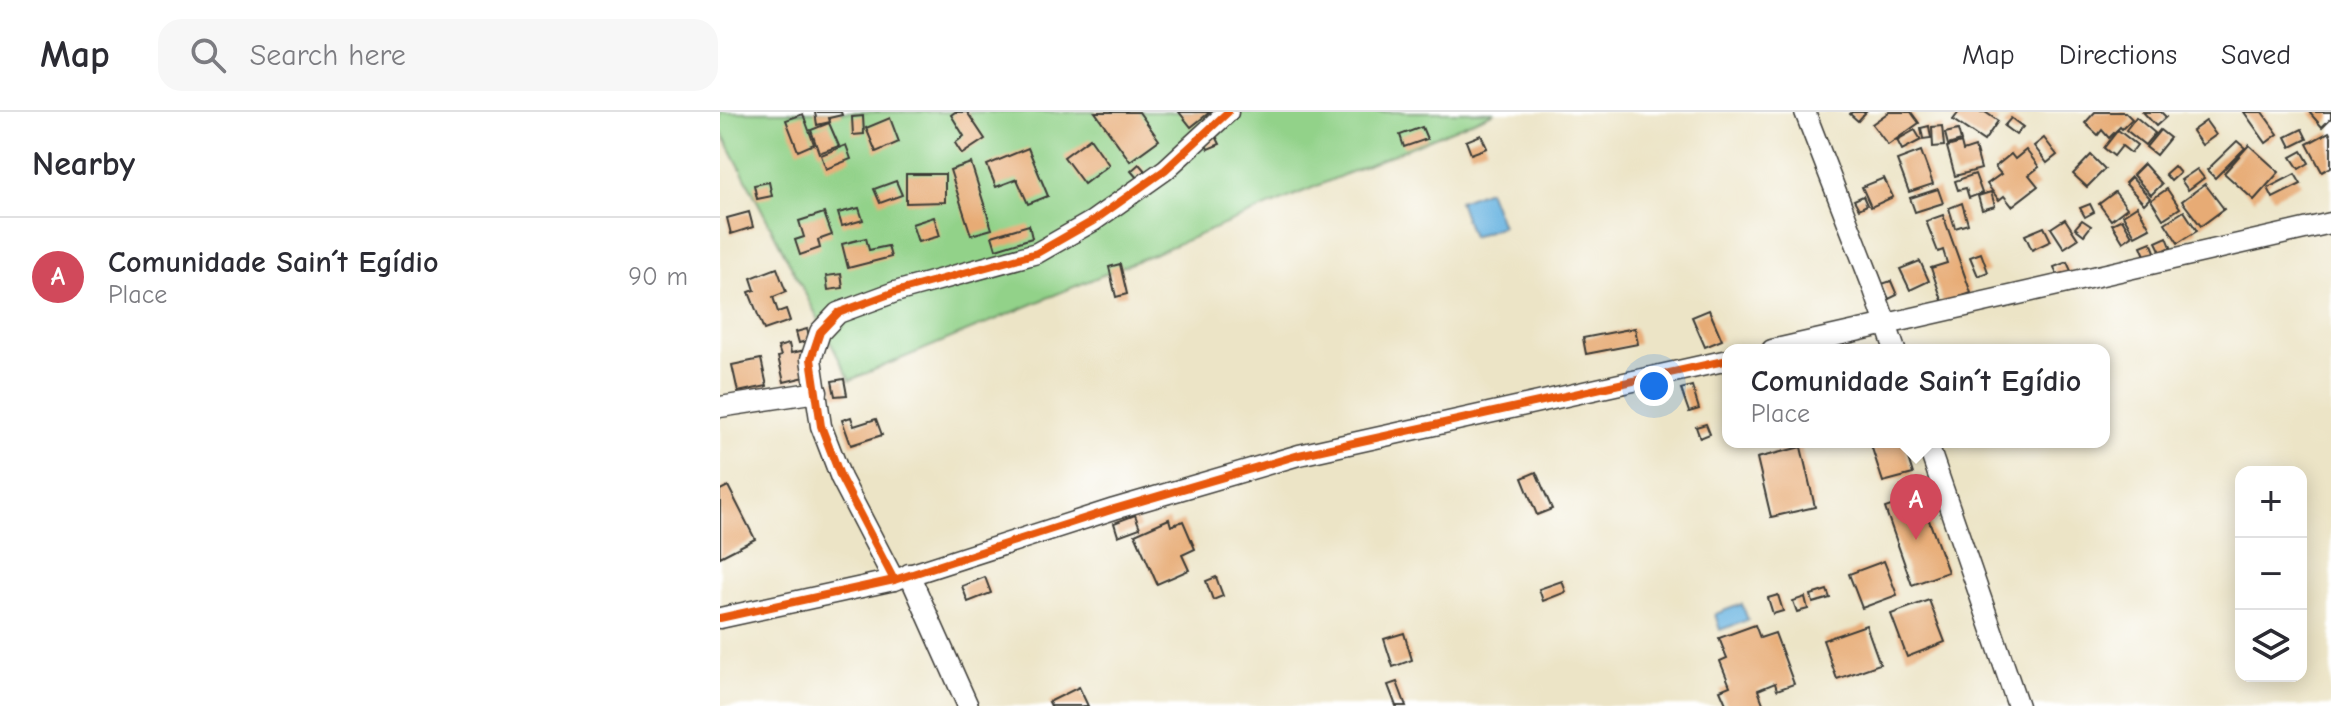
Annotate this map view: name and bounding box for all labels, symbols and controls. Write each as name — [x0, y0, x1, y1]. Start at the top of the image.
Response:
search box — [158, 19, 718, 91]
text: Map — [40, 33, 110, 77]
icon: search — [186, 33, 230, 77]
text: Search here — [250, 38, 406, 73]
text: Map — [1962, 39, 2015, 71]
text: Directions — [2059, 39, 2177, 71]
text: Saved — [2221, 39, 2291, 71]
text: Nearby — [32, 144, 135, 184]
text: Comunidade Sain´t Egídio — [108, 245, 438, 280]
text: A — [51, 262, 65, 292]
text: 90 m — [628, 262, 688, 292]
text: Place — [108, 280, 167, 310]
popup — [1722, 344, 2110, 448]
text: Comunidade Sain´t Egídio — [1751, 364, 2081, 399]
your location — [1634, 366, 1674, 406]
text: Place — [1751, 399, 1810, 429]
map controls — [2235, 466, 2307, 682]
button: + — [2235, 466, 2307, 538]
pin: A — [1890, 474, 1942, 540]
button: − — [2235, 538, 2307, 610]
button: layers — [2235, 610, 2307, 682]

